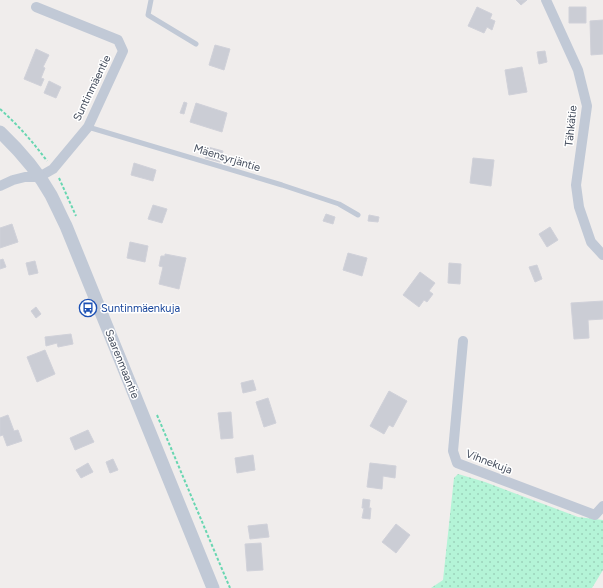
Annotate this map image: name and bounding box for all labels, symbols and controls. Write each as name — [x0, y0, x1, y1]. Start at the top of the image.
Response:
street label: Suntinmäentie — [70, 53, 114, 123]
street label: Tähkätie — [562, 105, 580, 147]
street label: Mäensyrjäntie — [192, 142, 262, 174]
bus stop icon: Suntinmäenkuja — [78, 298, 98, 318]
place label: Suntinmäenkuja — [101, 302, 180, 315]
street label: Saarenmaantie — [102, 328, 142, 400]
street label: Vihnekuja — [464, 447, 514, 477]

